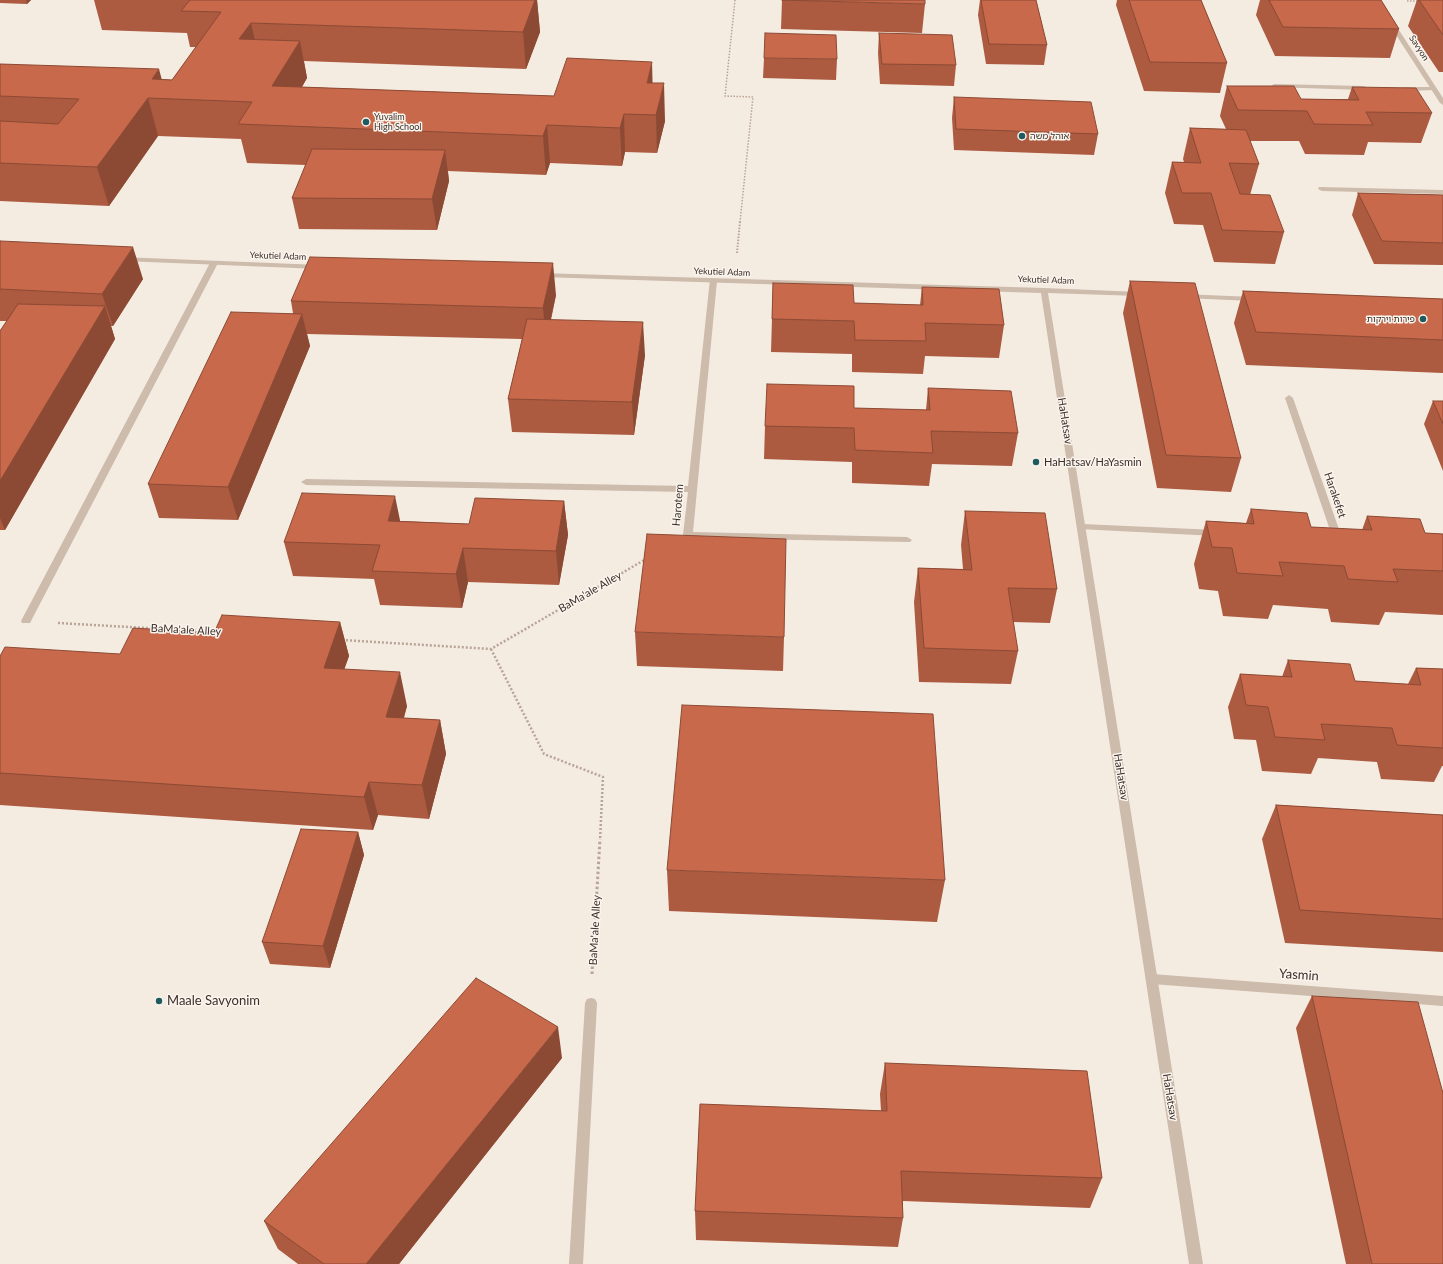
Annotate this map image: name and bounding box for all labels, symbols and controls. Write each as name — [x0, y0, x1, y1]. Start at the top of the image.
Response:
street label: Savyon — [1407, 33, 1431, 63]
place label: Yuvalim High School — [374, 112, 421, 133]
marker: Yuvalim High School — [361, 117, 371, 127]
marker: אוהל משה — [1017, 131, 1027, 141]
place label: אוהל משה — [1030, 131, 1069, 141]
street label: Yekutiel Adam — [250, 250, 306, 262]
street label: Yekutiel Adam — [694, 266, 750, 278]
street label: Yekutiel Adam — [1018, 274, 1074, 286]
place label: פירות וירקות — [1367, 314, 1415, 324]
marker: פירות וירקות — [1418, 314, 1428, 324]
street label: HaHatsav — [1055, 397, 1075, 445]
place label: HaHatsav/HaYasmin — [1044, 455, 1142, 469]
marker: HaHatsav/HaYasmin — [1031, 457, 1041, 467]
street label: Harakefet — [1321, 470, 1349, 520]
street label: Harotem — [670, 483, 686, 527]
street label: BaMa'ale Alley — [556, 569, 624, 615]
street label: BaMa'ale Alley — [150, 622, 222, 638]
street label: HaHatsav — [1111, 753, 1131, 801]
street label: BaMa'ale Alley — [587, 894, 603, 966]
street label: Yasmin — [1279, 966, 1319, 984]
place label: Maale Savyonim — [167, 993, 260, 1009]
marker: Maale Savyonim — [154, 996, 164, 1006]
street label: HaHatsav — [1160, 1073, 1180, 1121]

